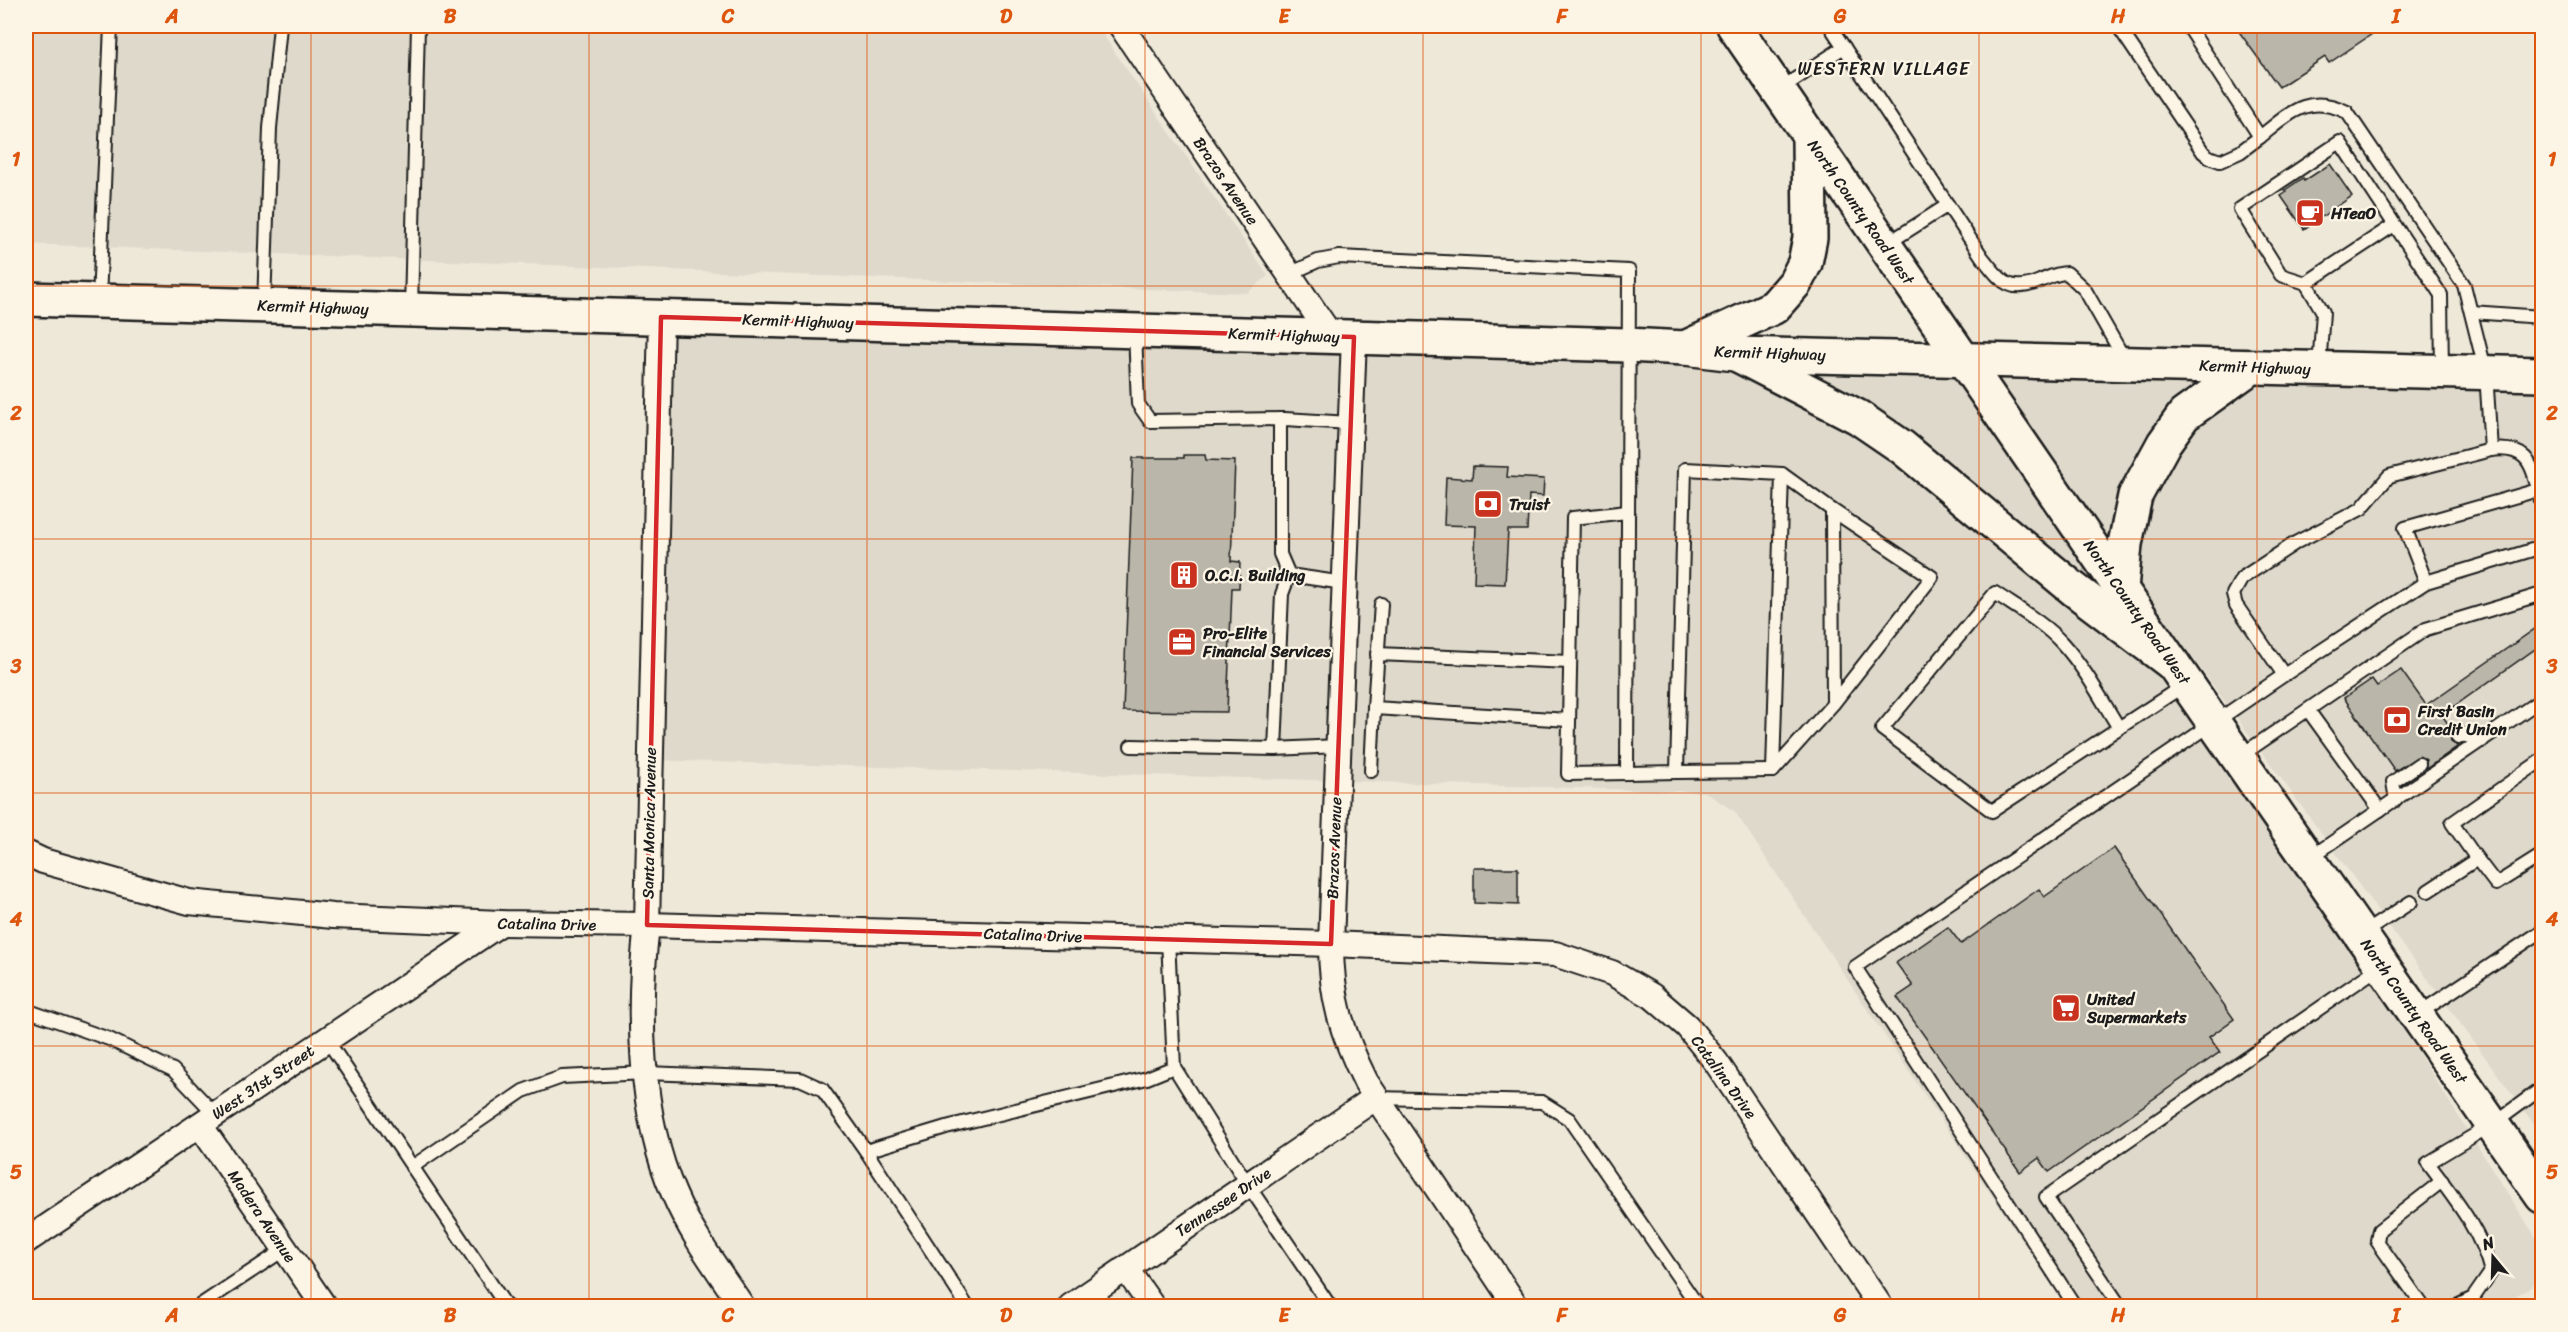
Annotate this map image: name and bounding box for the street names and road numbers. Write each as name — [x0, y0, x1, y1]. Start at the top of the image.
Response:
street label: Brazos Avenue — [1185, 131, 1267, 231]
street label: North County Road West — [1800, 133, 1923, 291]
street label: Kermit Highway — [257, 291, 370, 323]
street label: Kermit Highway — [742, 305, 855, 337]
street label: Kermit Highway — [1228, 319, 1341, 351]
street label: Kermit Highway — [1714, 337, 1827, 369]
street label: Kermit Highway — [2199, 351, 2312, 383]
street label: North County Road West — [2076, 533, 2199, 691]
street label: Santa Monica Avenue — [633, 747, 665, 899]
street label: Brazos Avenue — [1318, 796, 1350, 900]
street label: Catalina Drive — [497, 909, 597, 939]
street label: Catalina Drive — [983, 919, 1083, 951]
street label: North County Road West — [2353, 932, 2476, 1090]
street label: Catalina Drive — [1683, 1029, 1765, 1126]
street label: West 31st Street — [205, 1037, 321, 1127]
street label: Tennessee Drive — [1169, 1159, 1277, 1245]
street label: Madera Avenue — [220, 1163, 304, 1269]

